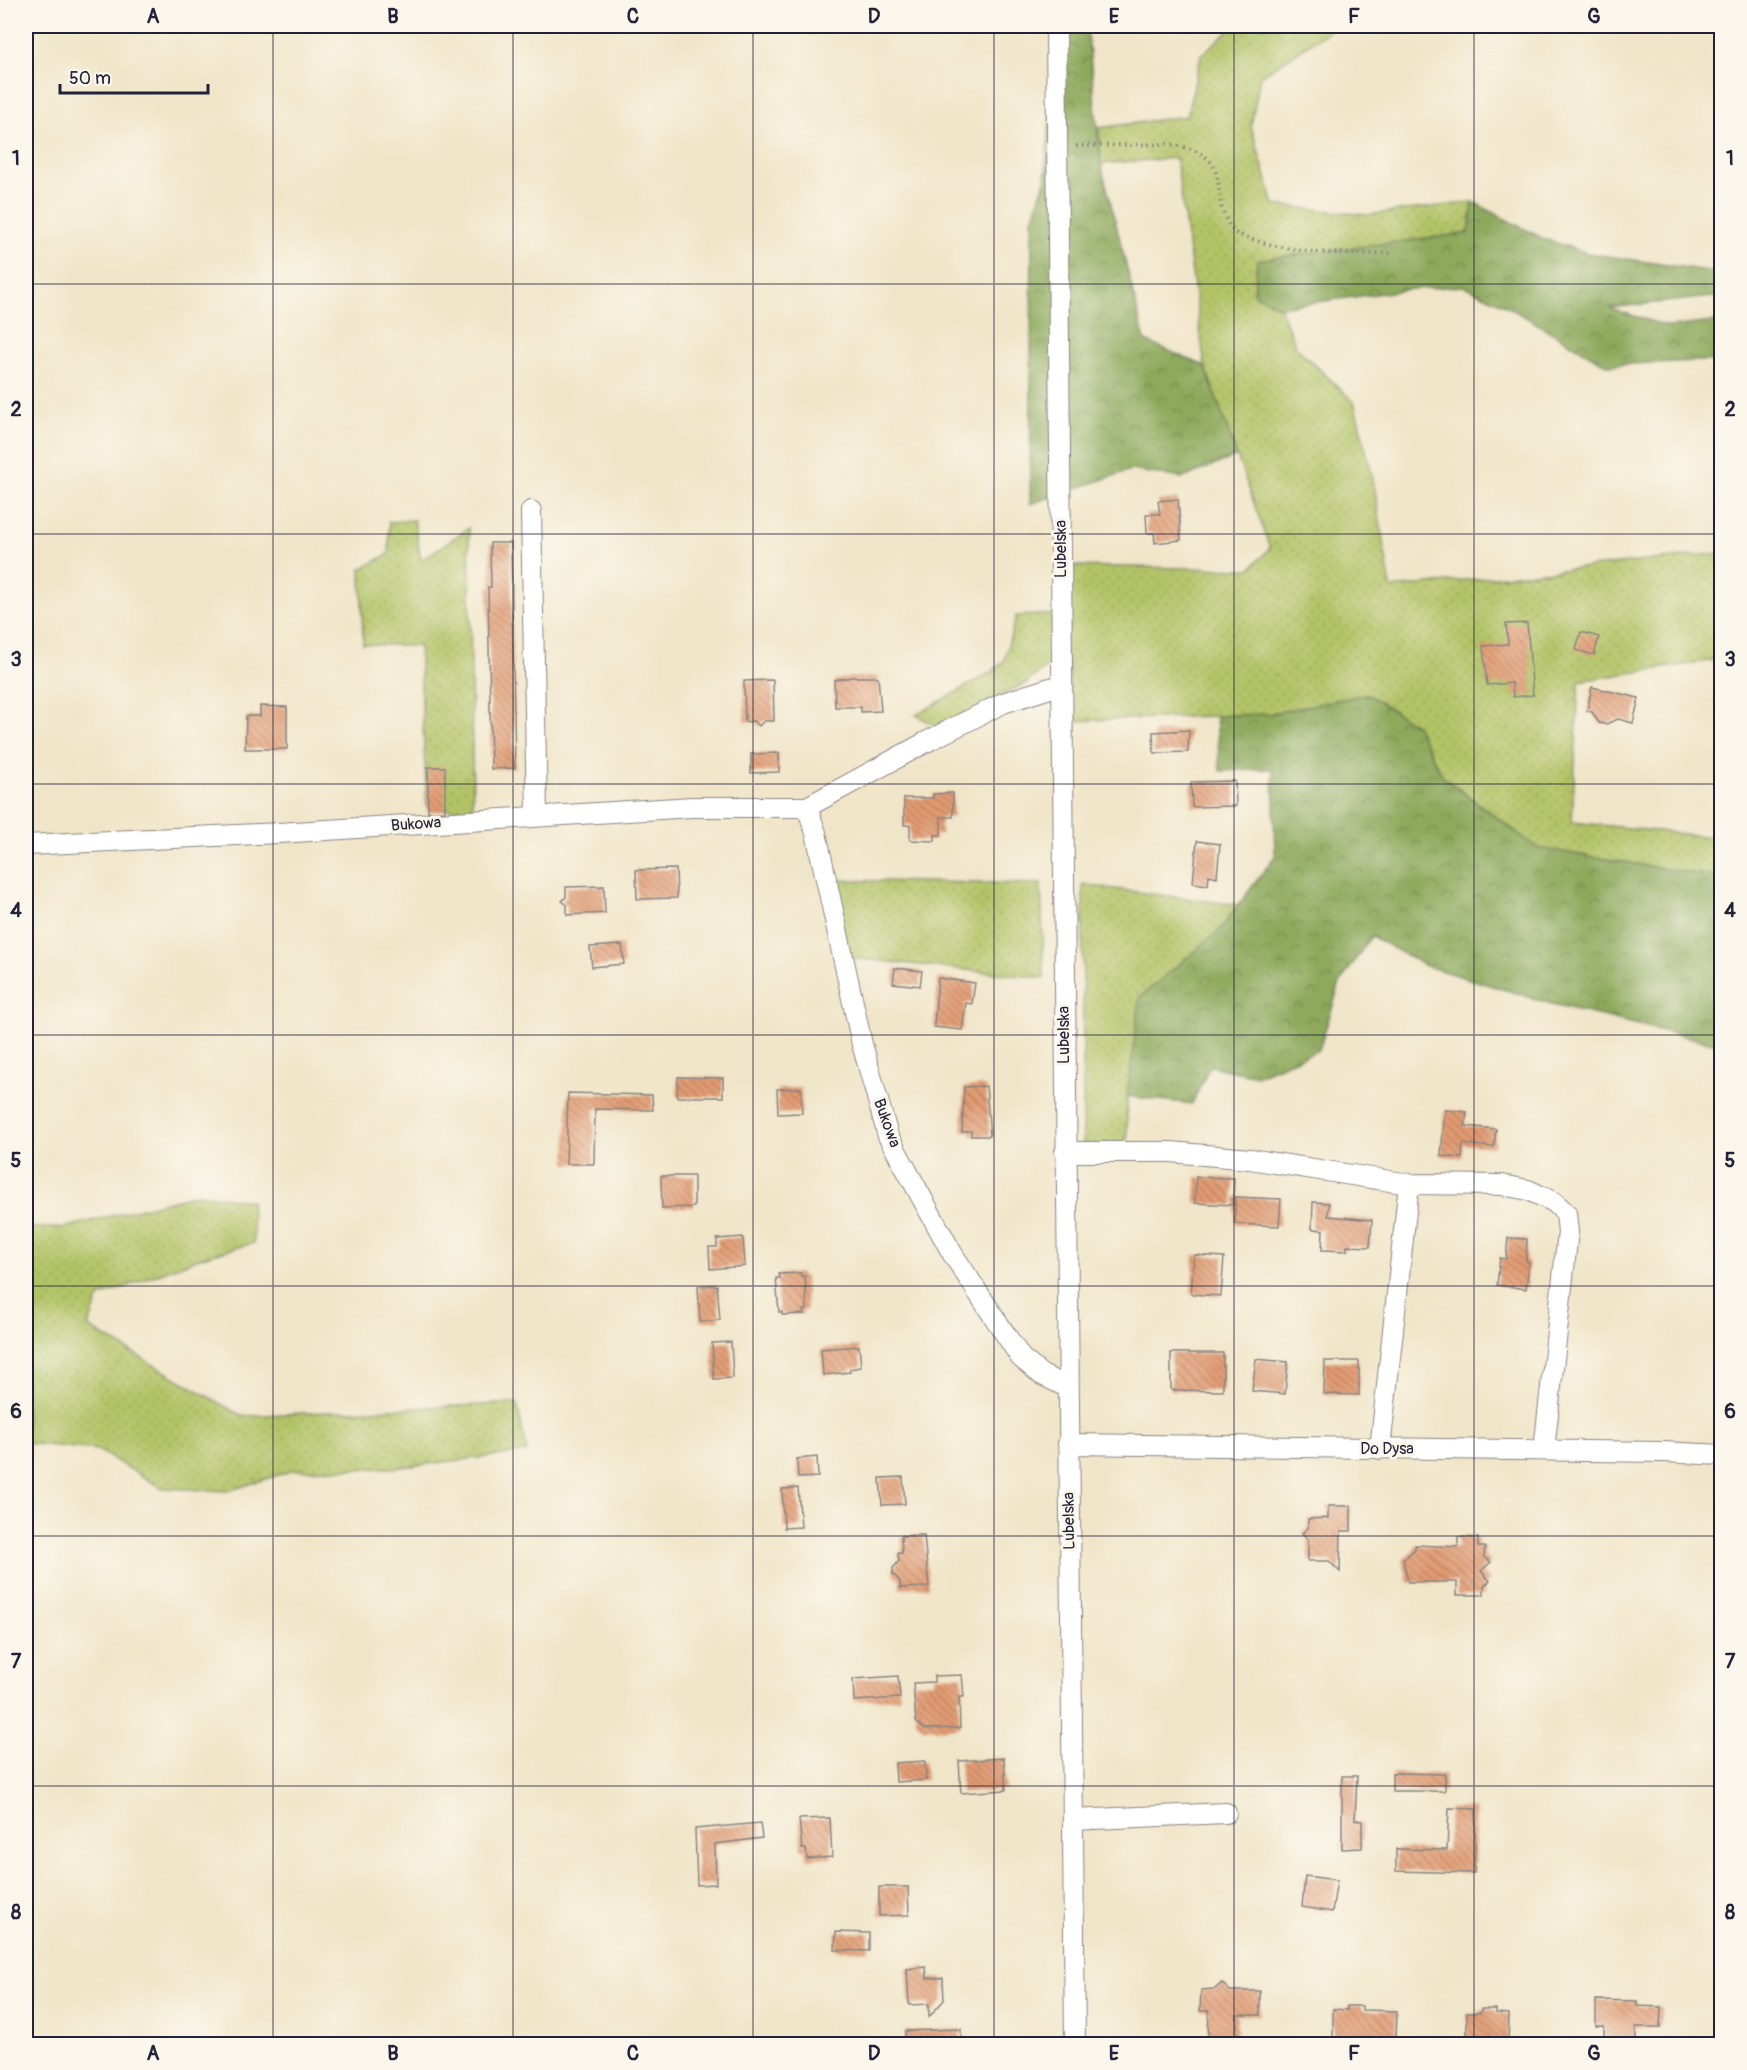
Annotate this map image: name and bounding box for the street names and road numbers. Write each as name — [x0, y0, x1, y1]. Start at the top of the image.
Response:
street label: Lubelska — [1051, 520, 1071, 578]
street label: Bukowa — [390, 812, 442, 836]
street label: Lubelska — [1054, 1006, 1074, 1064]
street label: Bukowa — [869, 1096, 905, 1150]
street label: Do Dysa — [1360, 1439, 1414, 1459]
street label: Lubelska — [1058, 1492, 1080, 1550]

